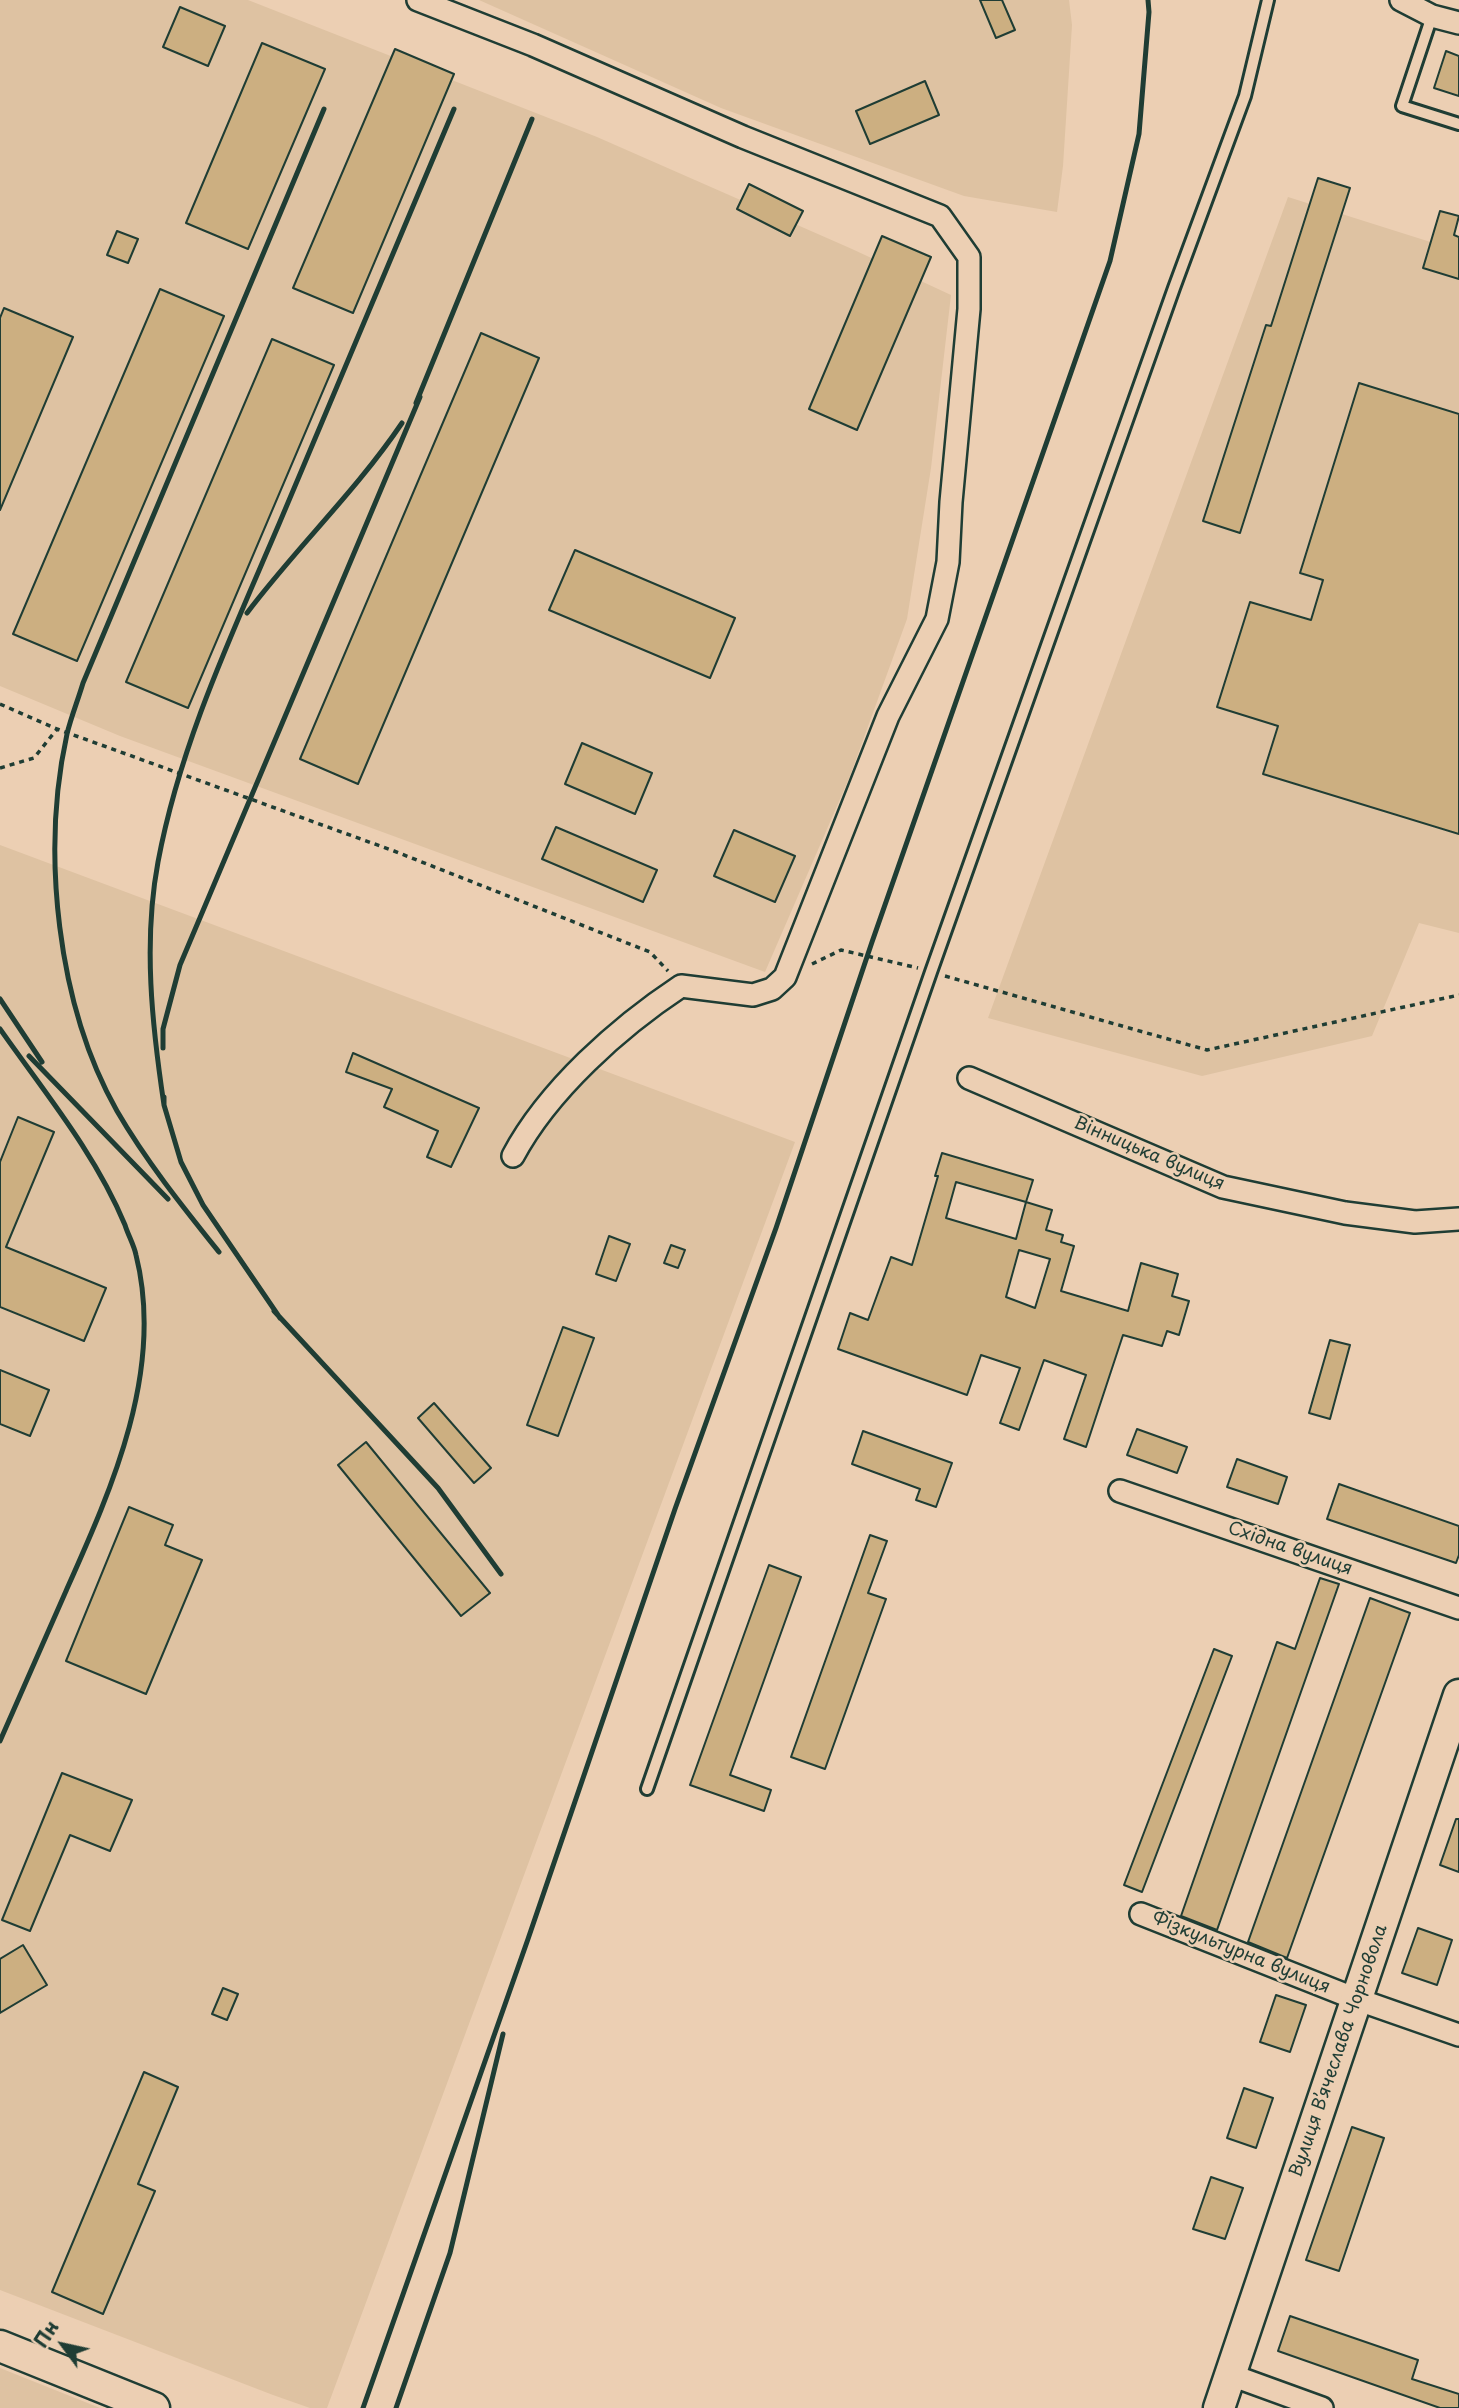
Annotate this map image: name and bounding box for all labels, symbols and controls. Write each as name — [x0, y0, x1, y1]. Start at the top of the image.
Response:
street label: Вінницька вулиця — [1070, 1112, 1228, 1196]
street label: Східна вулиця — [1225, 1518, 1355, 1580]
street label: Фізкультурна вулиця — [1149, 1907, 1333, 1999]
street label: Вулиця Вʼячеслава Чорновола — [1286, 1922, 1392, 2180]
north arrow — [28, 2310, 98, 2380]
text: Пн — [26, 2314, 65, 2353]

